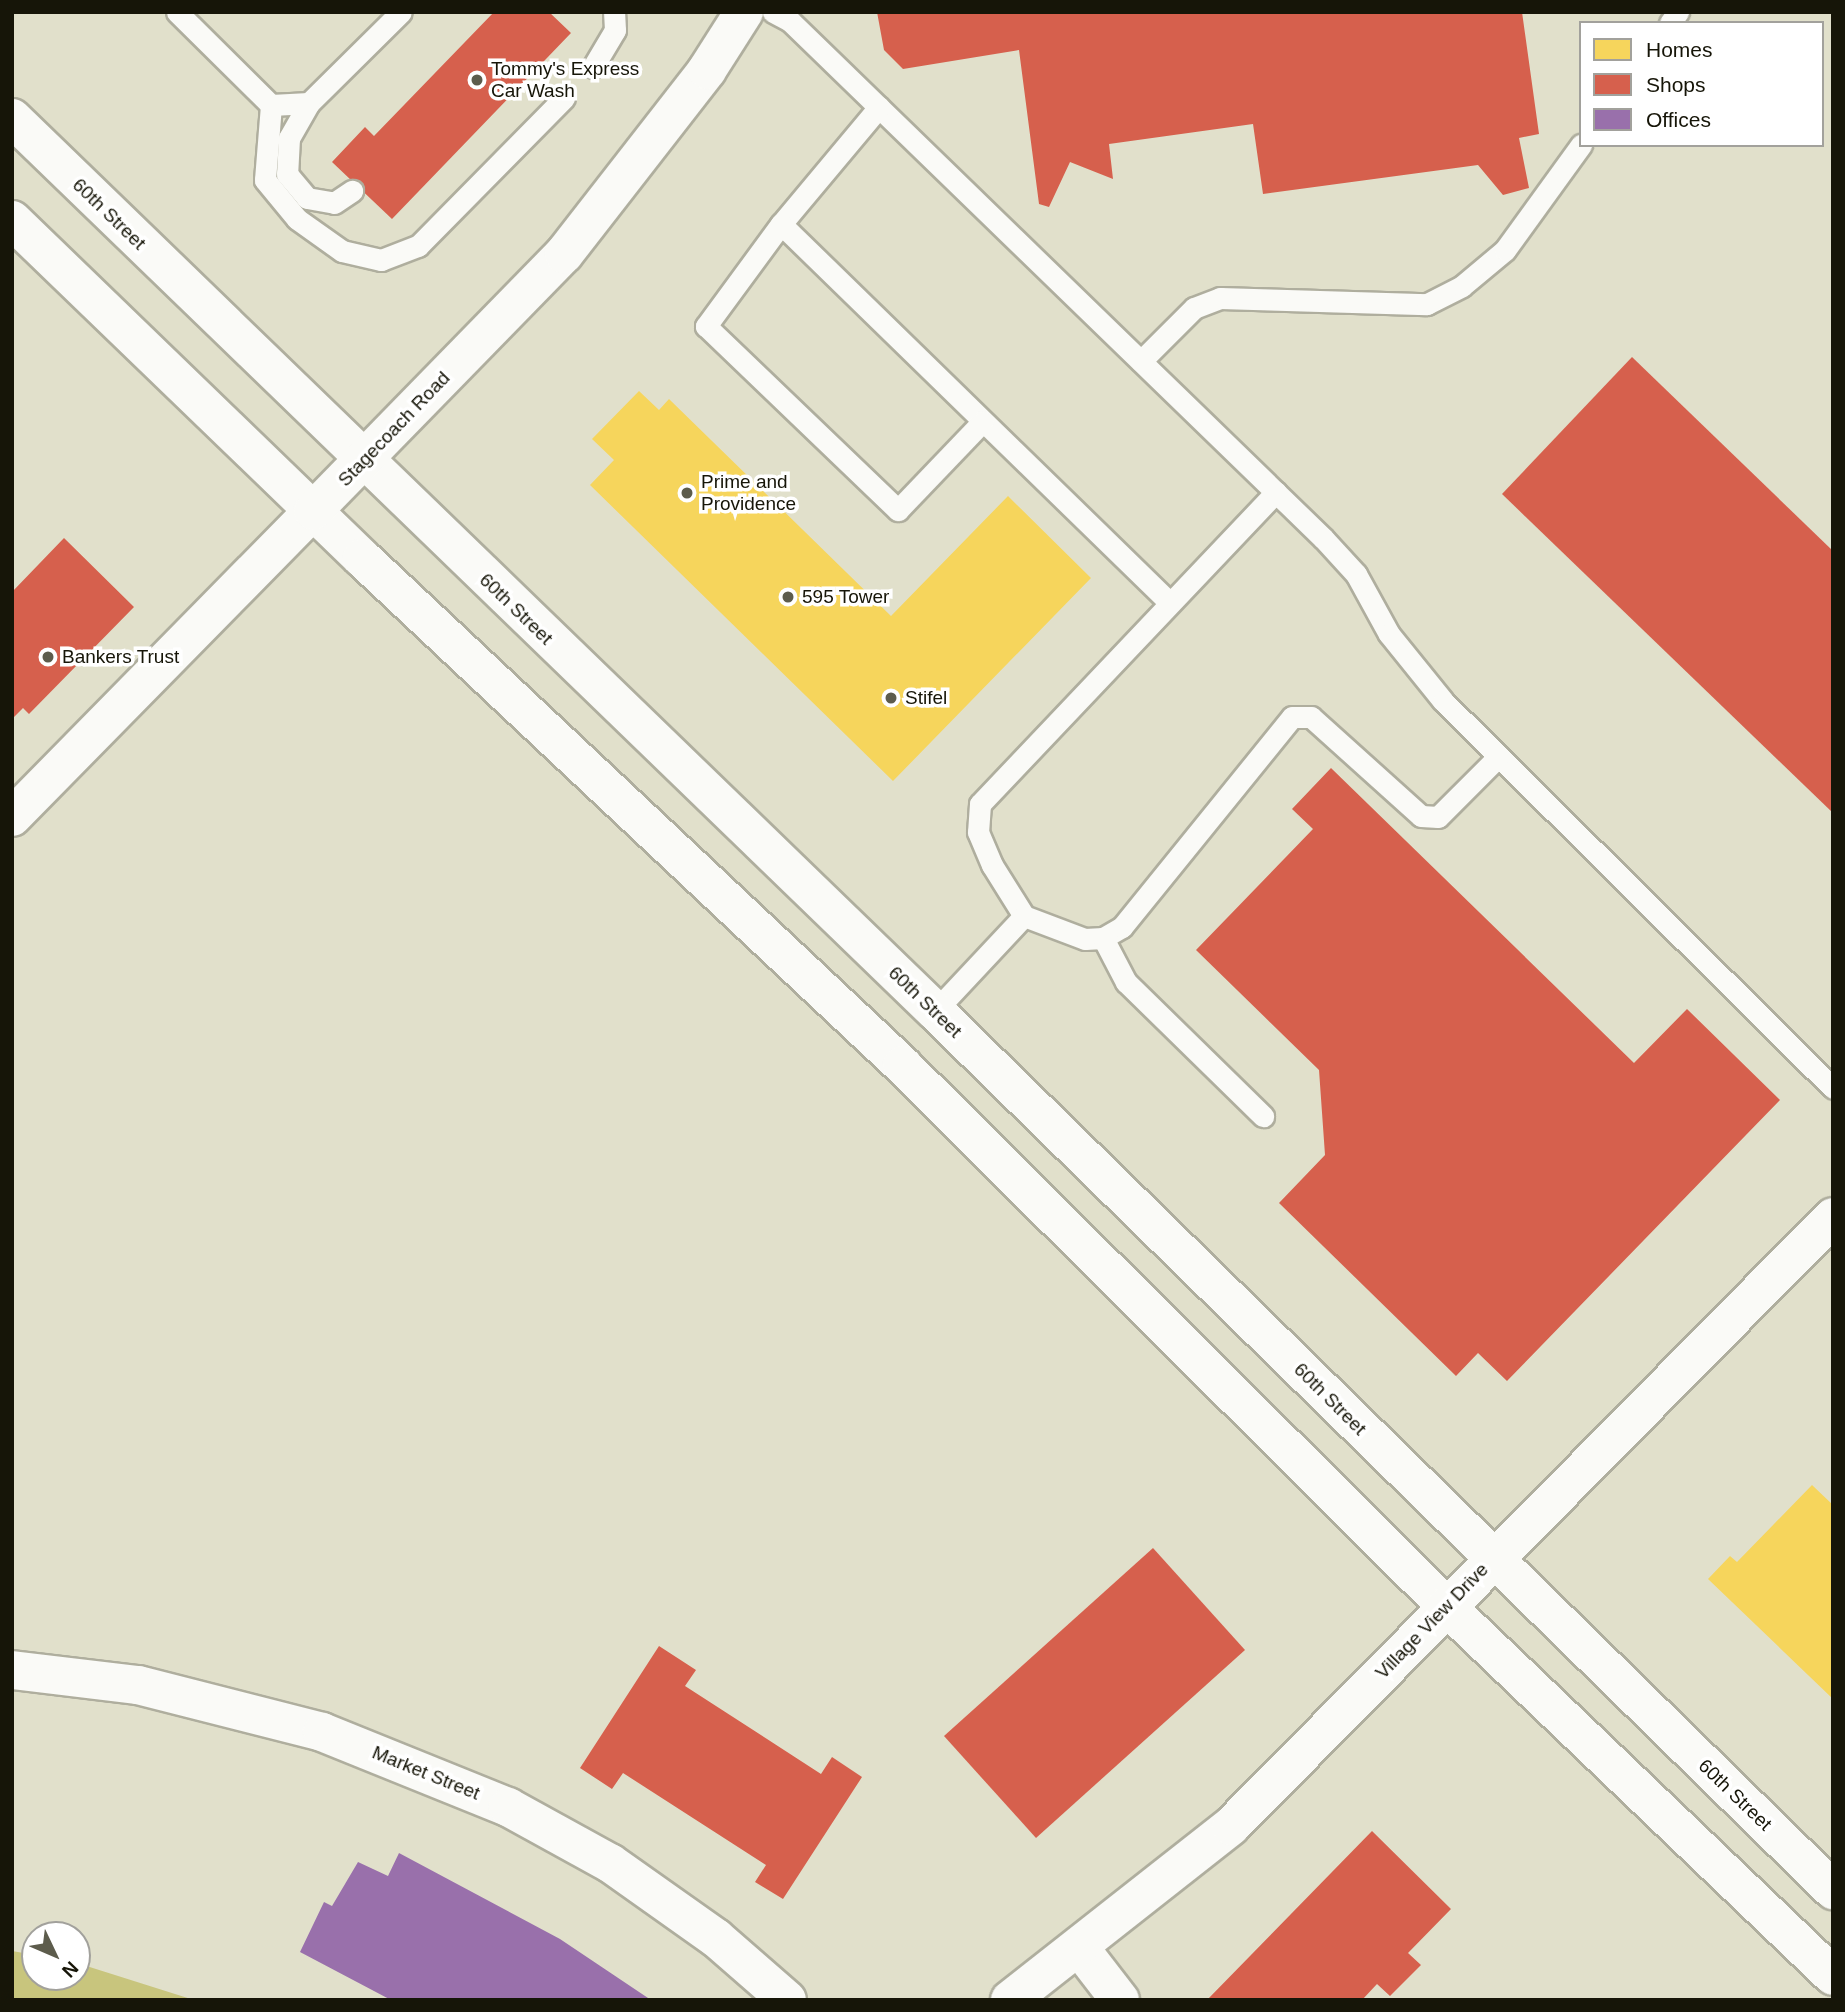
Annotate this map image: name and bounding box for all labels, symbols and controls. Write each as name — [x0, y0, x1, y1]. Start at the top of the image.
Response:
legend — [1579, 21, 1824, 147]
text: Homes — [1646, 38, 1713, 61]
place label: Tommy's Express Car Wash — [491, 58, 639, 102]
marker: Tommy's Express Car Wash — [469, 72, 485, 88]
text: Shops — [1646, 73, 1706, 96]
text: Offices — [1646, 108, 1711, 131]
street label: 60th Street — [68, 174, 150, 254]
street label: Stagecoach Road — [333, 367, 455, 491]
place label: Prime and Providence — [701, 471, 796, 515]
marker: Prime and Providence — [679, 485, 695, 501]
street label: 60th Street — [475, 569, 557, 649]
place label: 595 Tower — [802, 586, 890, 608]
marker: 595 Tower — [780, 589, 796, 605]
place label: Bankers Trust — [62, 646, 180, 668]
marker: Bankers Trust — [40, 649, 56, 665]
place label: Stifel — [905, 687, 947, 709]
marker: Stifel — [883, 690, 899, 706]
street label: 60th Street — [884, 962, 966, 1042]
street label: 60th Street — [1289, 1358, 1371, 1440]
street label: Village View Drive — [1371, 1558, 1493, 1684]
street label: Market Street — [369, 1741, 483, 1805]
street label: 60th Street — [1694, 1755, 1776, 1835]
north arrow — [21, 1921, 91, 1991]
text: N — [58, 1957, 82, 1982]

